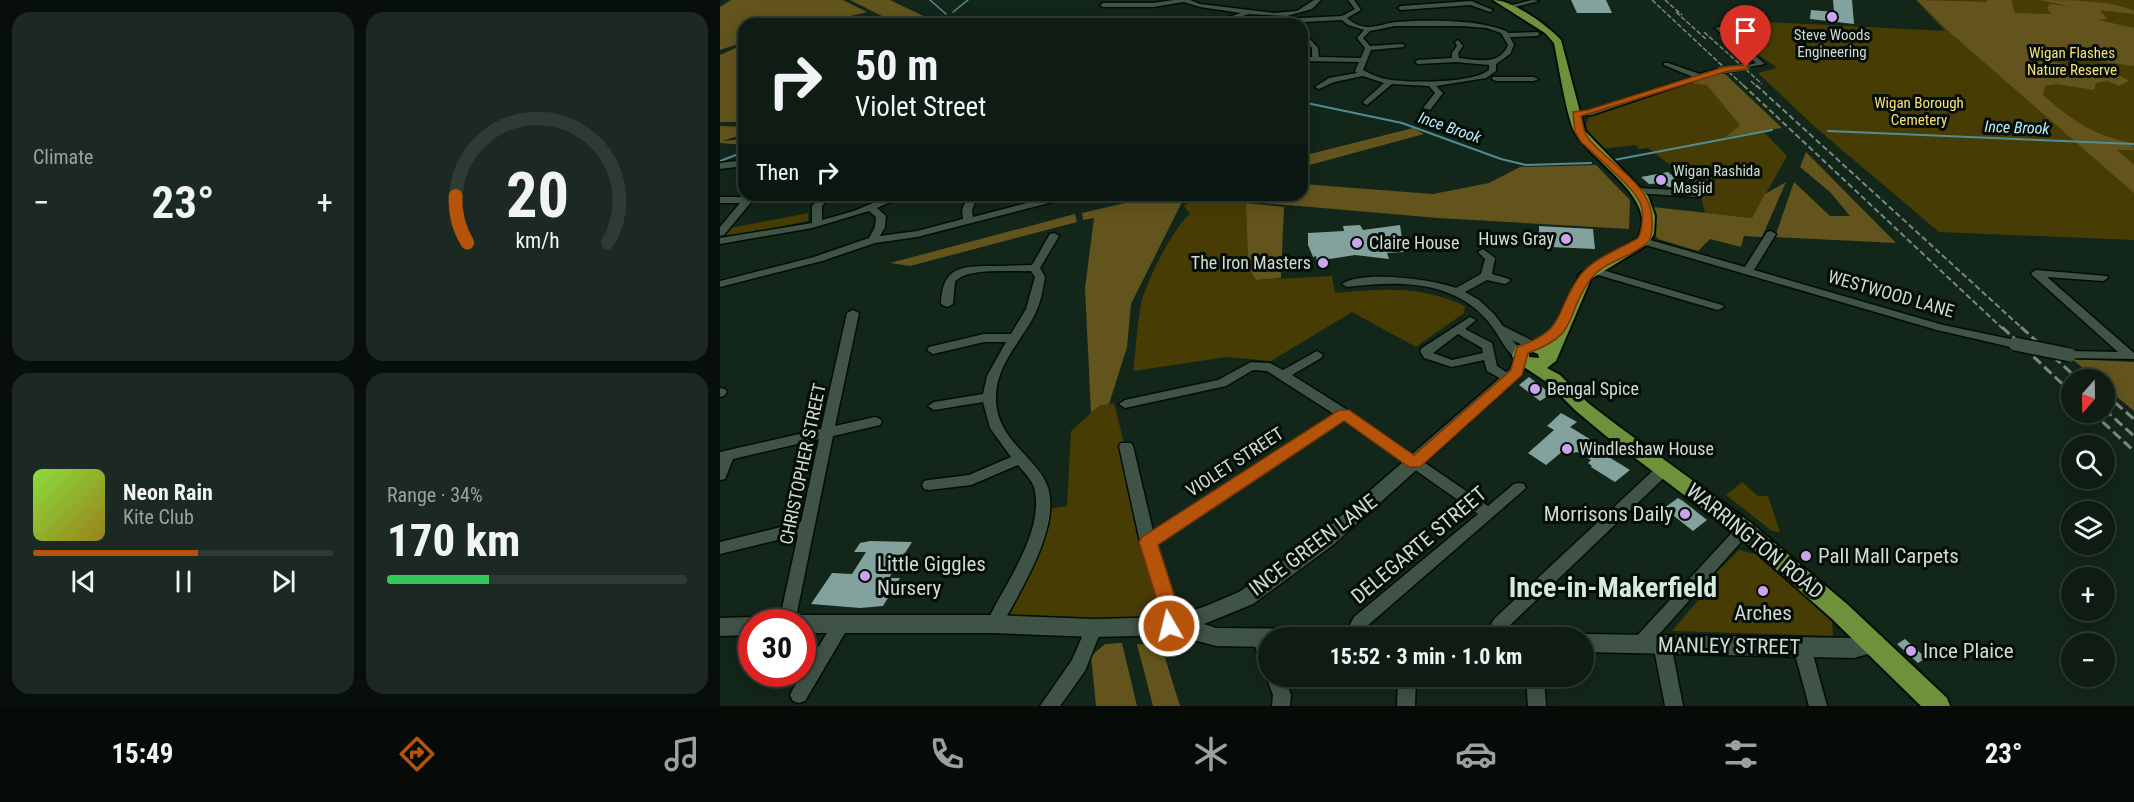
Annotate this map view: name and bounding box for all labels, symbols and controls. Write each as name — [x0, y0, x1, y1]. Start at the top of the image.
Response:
pin — [1720, 5, 1771, 67]
marker: Steve Woods Engineering — [1825, 10, 1839, 24]
icon: arrive — [1729, 14, 1762, 47]
place label: Steve Woods Engineering — [1794, 26, 1870, 61]
text: 50 m — [855, 41, 938, 90]
icon: right — [756, 42, 834, 120]
park label: Wigan Flashes Nature Reserve — [2027, 44, 2117, 79]
text: Violet Street — [855, 91, 986, 123]
park label: Wigan Borough Cemetery — [1874, 94, 1964, 129]
water label: Ince Brook — [1416, 108, 1485, 147]
water label: Ince Brook — [1984, 117, 2051, 138]
text: Climate — [33, 145, 93, 169]
icon: right — [811, 156, 844, 189]
text: 20 — [505, 159, 569, 232]
text: Then — [756, 160, 799, 185]
place label: Wigan Rashida Masjid — [1673, 162, 1760, 197]
marker: Wigan Rashida Masjid — [1654, 173, 1668, 187]
text: 23° — [152, 176, 215, 229]
text: − — [33, 183, 50, 222]
text: + — [317, 183, 333, 222]
place label: Huws Gray — [1478, 228, 1555, 249]
text: km/h — [515, 229, 559, 254]
place label: Claire House — [1369, 232, 1460, 253]
marker: Huws Gray — [1559, 232, 1573, 246]
marker: Claire House — [1350, 236, 1364, 250]
place label: The Iron Masters — [1191, 252, 1311, 273]
marker: The Iron Masters — [1316, 256, 1330, 270]
street label: WESTWOOD LANE — [1826, 265, 1957, 322]
north arrow — [2061, 369, 2115, 423]
map controls — [2061, 369, 2115, 687]
place label: Bengal Spice — [1547, 378, 1639, 399]
street label: CHRISTOPHER STREET — [775, 381, 830, 546]
marker: Bengal Spice — [1528, 382, 1542, 396]
street label: VIOLET STREET — [1182, 422, 1287, 501]
button: search — [2061, 435, 2115, 489]
place label: Windleshaw House — [1579, 438, 1714, 459]
marker: Windleshaw House — [1560, 442, 1574, 456]
street label: WARRINGTON ROAD — [1682, 478, 1828, 604]
text: Neon Rain — [123, 480, 213, 505]
street label: DELEGARTE STREET — [1347, 481, 1491, 608]
text: Range · 34% — [387, 483, 483, 507]
street label: INCE GREEN LANE — [1245, 489, 1381, 601]
button: layers — [2061, 501, 2115, 555]
place label: Morrisons Daily — [1544, 502, 1673, 526]
text: Kite Club — [123, 505, 194, 529]
marker: Morrisons Daily — [1678, 507, 1692, 521]
text: 170 km — [387, 514, 520, 567]
place label: Pall Mall Carpets — [1818, 544, 1959, 568]
marker: Pall Mall Carpets — [1799, 549, 1813, 563]
place label: Little Giggles Nursery — [877, 552, 986, 600]
icon: previous — [67, 565, 100, 598]
icon: pause — [167, 565, 200, 598]
icon: next — [267, 565, 300, 598]
button: + — [2061, 567, 2115, 621]
marker: Little Giggles Nursery — [858, 569, 872, 583]
district label: Ince-in-Makerfield — [1509, 571, 1717, 604]
marker: Arches — [1756, 584, 1770, 598]
position arrow — [1137, 594, 1201, 658]
place label: Arches — [1734, 601, 1792, 625]
speed limit sign: 30 — [738, 609, 816, 687]
street label: MANLEY STREET — [1658, 633, 1800, 659]
button: − — [2061, 633, 2115, 687]
place label: Ince Plaice — [1923, 639, 2014, 663]
text: 15:52 · 3 min · 1.0 km — [1330, 644, 1522, 669]
marker: Ince Plaice — [1904, 644, 1918, 658]
icon: directions — [396, 733, 438, 775]
icon: music — [661, 733, 703, 775]
icon: phone — [926, 733, 968, 775]
icon: climate — [1190, 733, 1232, 775]
icon: car — [1455, 733, 1497, 775]
icon: filters — [1720, 733, 1762, 775]
text: 15:49 — [111, 738, 173, 770]
text: 23° — [1985, 738, 2023, 770]

